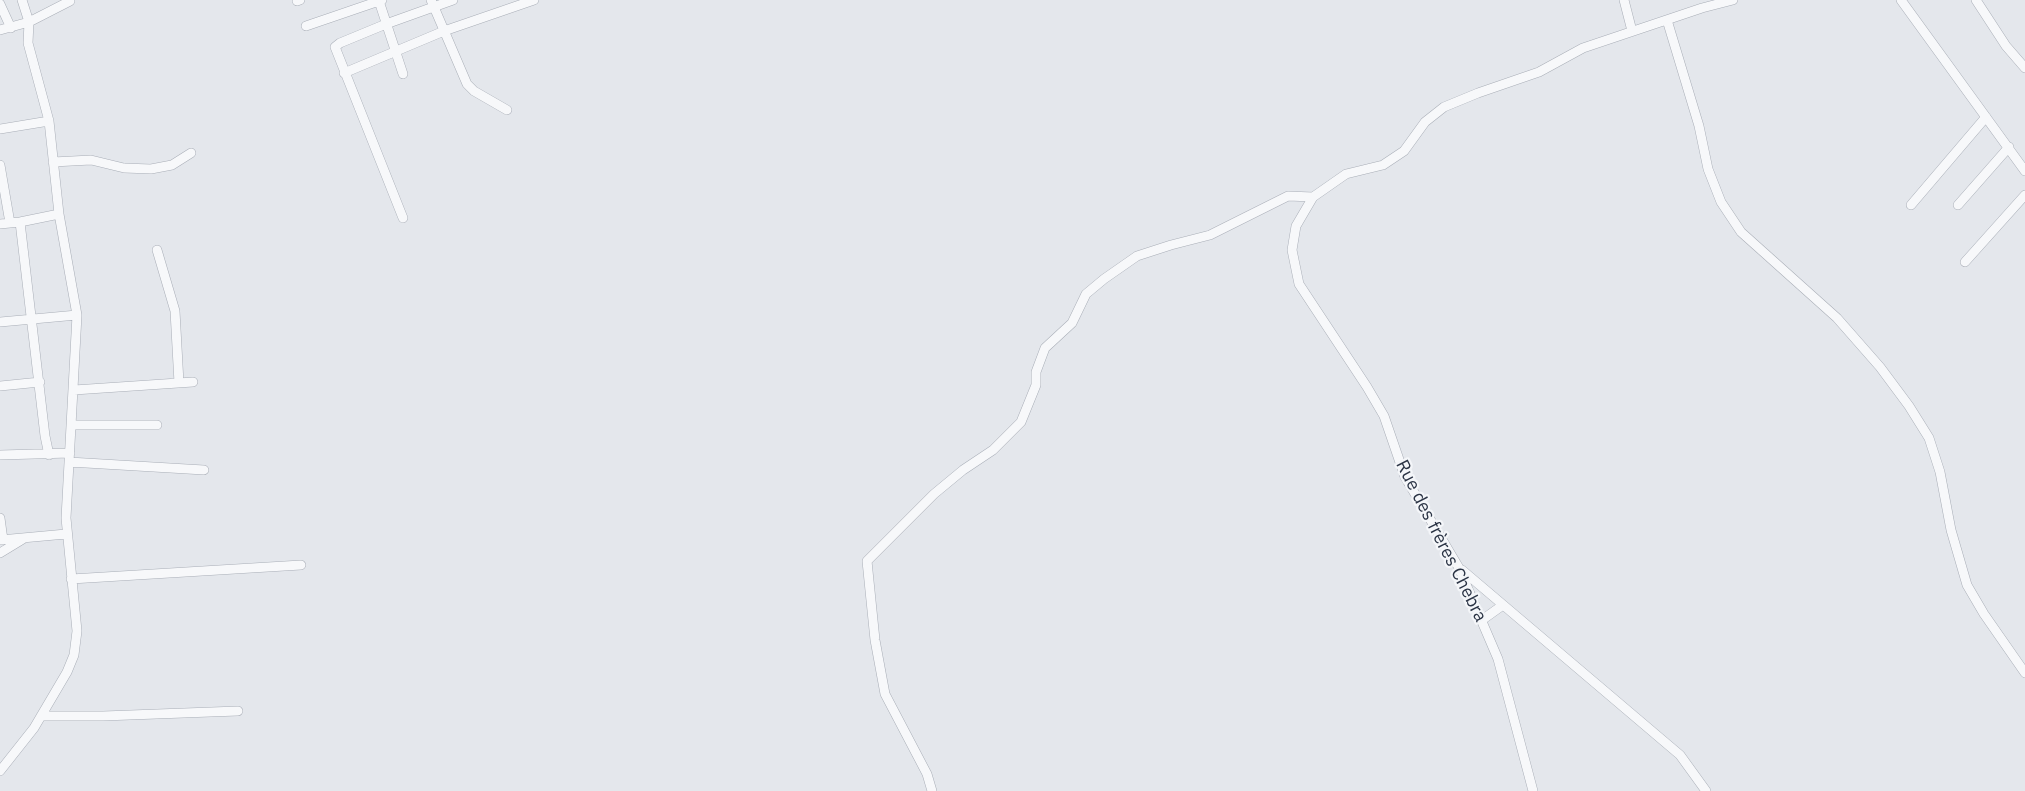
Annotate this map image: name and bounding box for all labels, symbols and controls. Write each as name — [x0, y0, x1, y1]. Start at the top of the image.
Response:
street label: Rue des frères Chebra — [1391, 456, 1491, 626]

